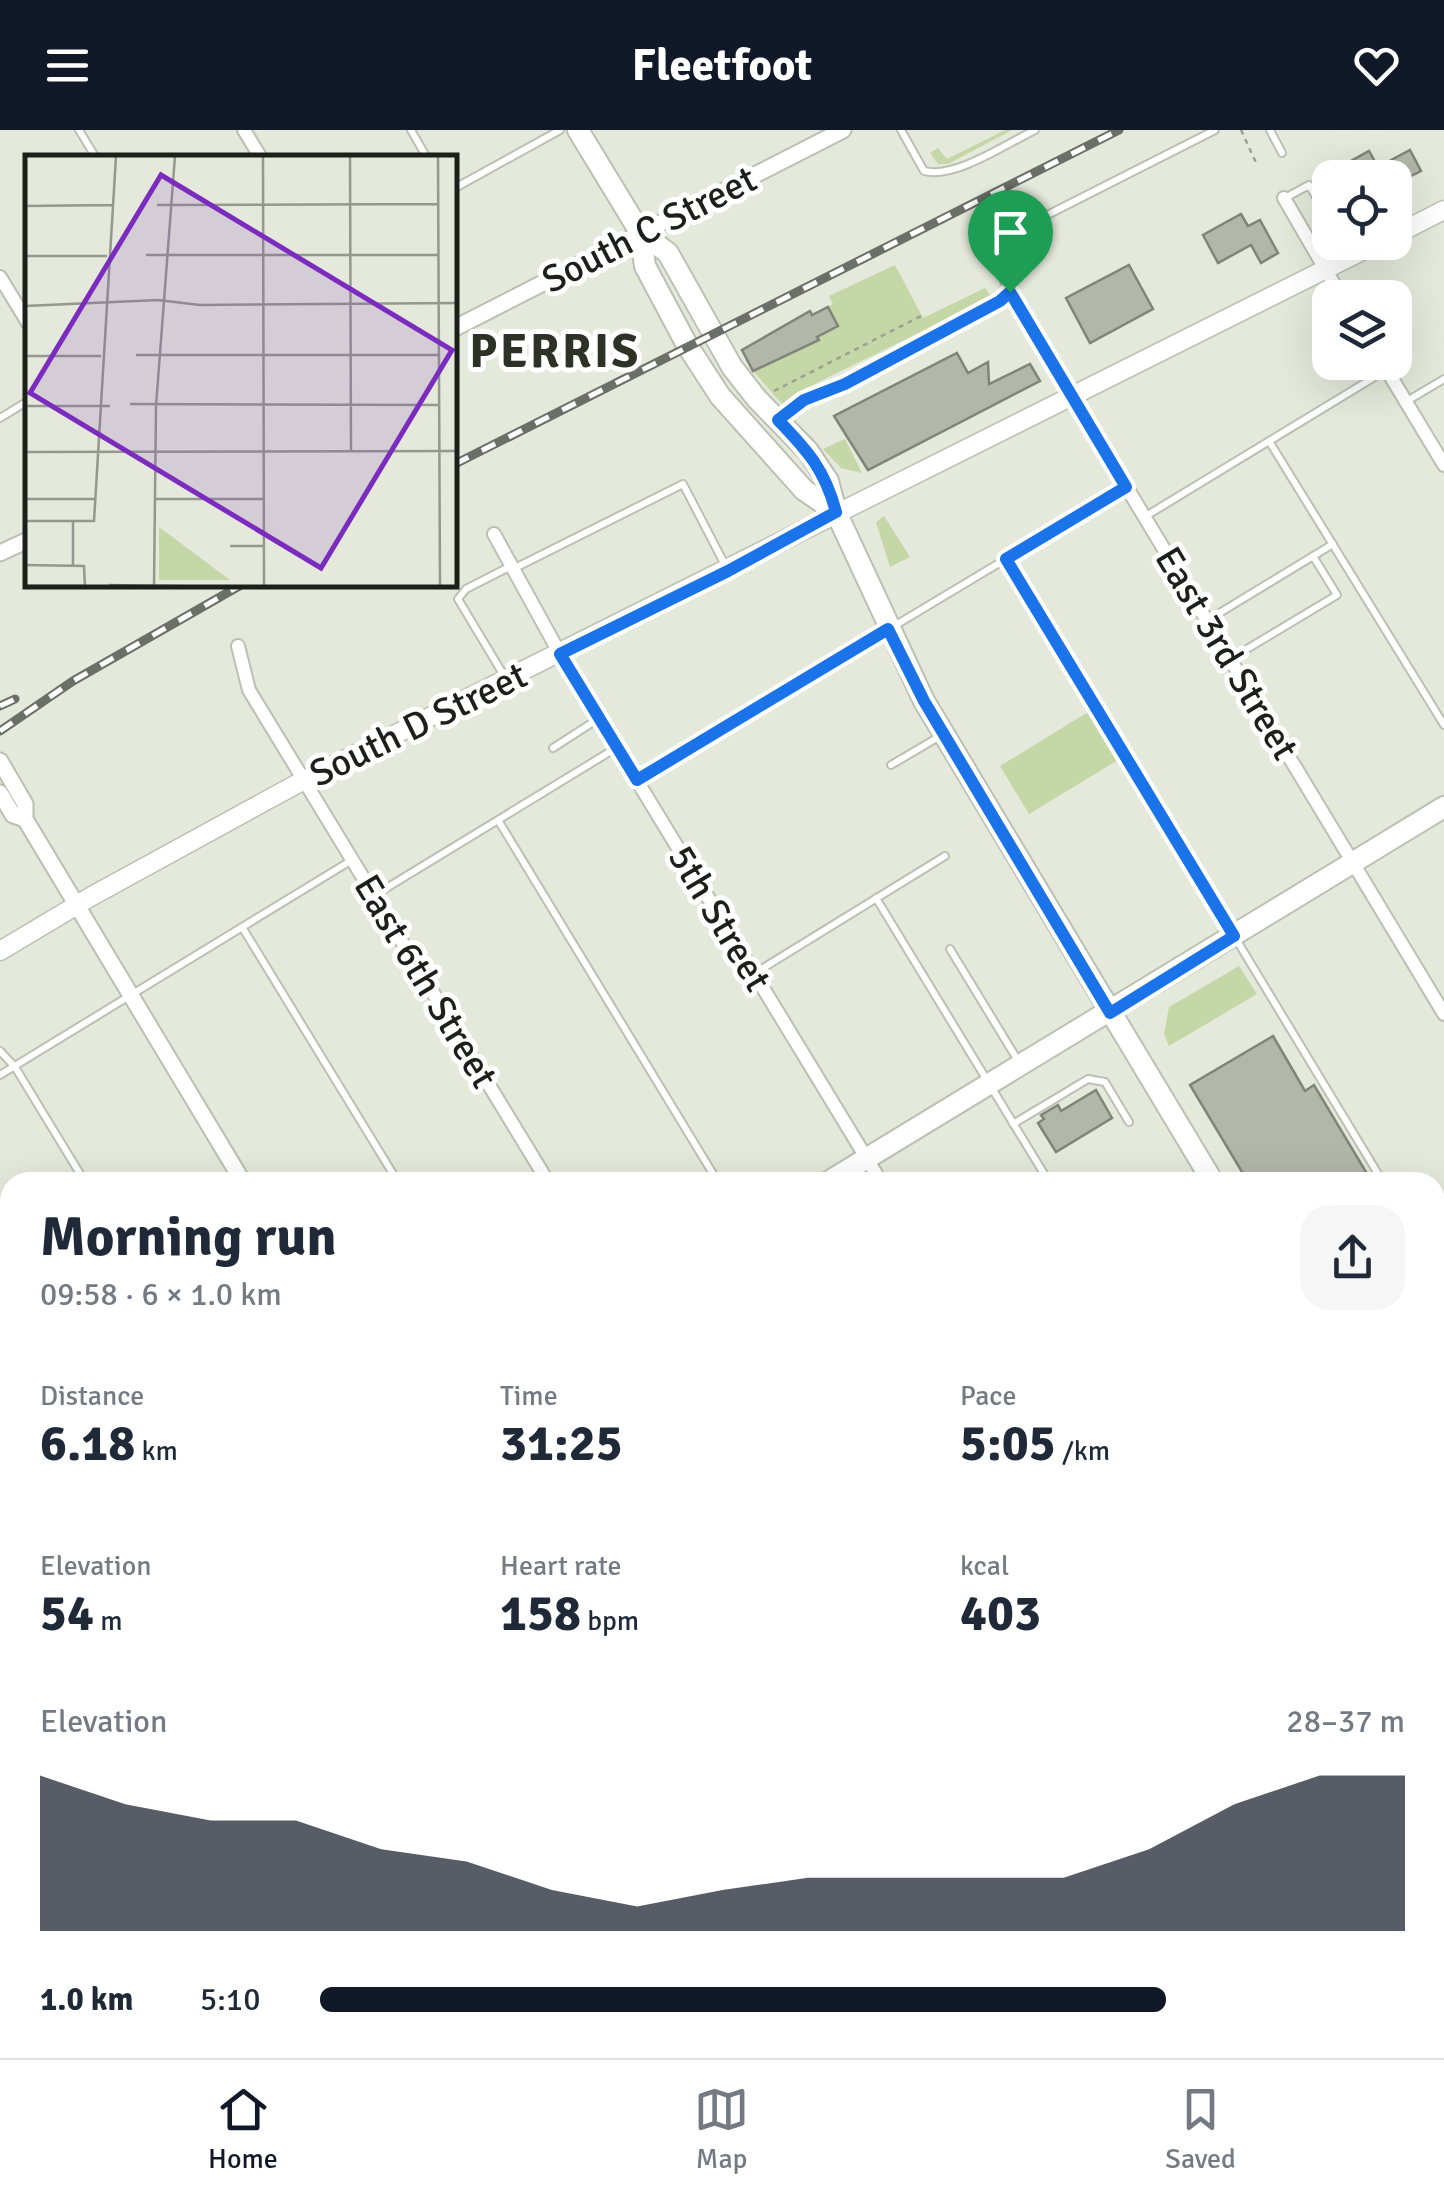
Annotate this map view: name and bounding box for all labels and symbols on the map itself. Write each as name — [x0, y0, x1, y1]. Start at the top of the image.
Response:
inset map — [25, 155, 458, 588]
street label: South C Street — [534, 155, 764, 304]
pin — [968, 190, 1053, 293]
district label: PERRIS — [469, 322, 641, 381]
street label: East 3rd Street — [1145, 538, 1309, 768]
street label: South D Street — [302, 652, 535, 797]
street label: 5th Street — [658, 837, 781, 1000]
street label: East 6th Street — [343, 866, 508, 1097]

